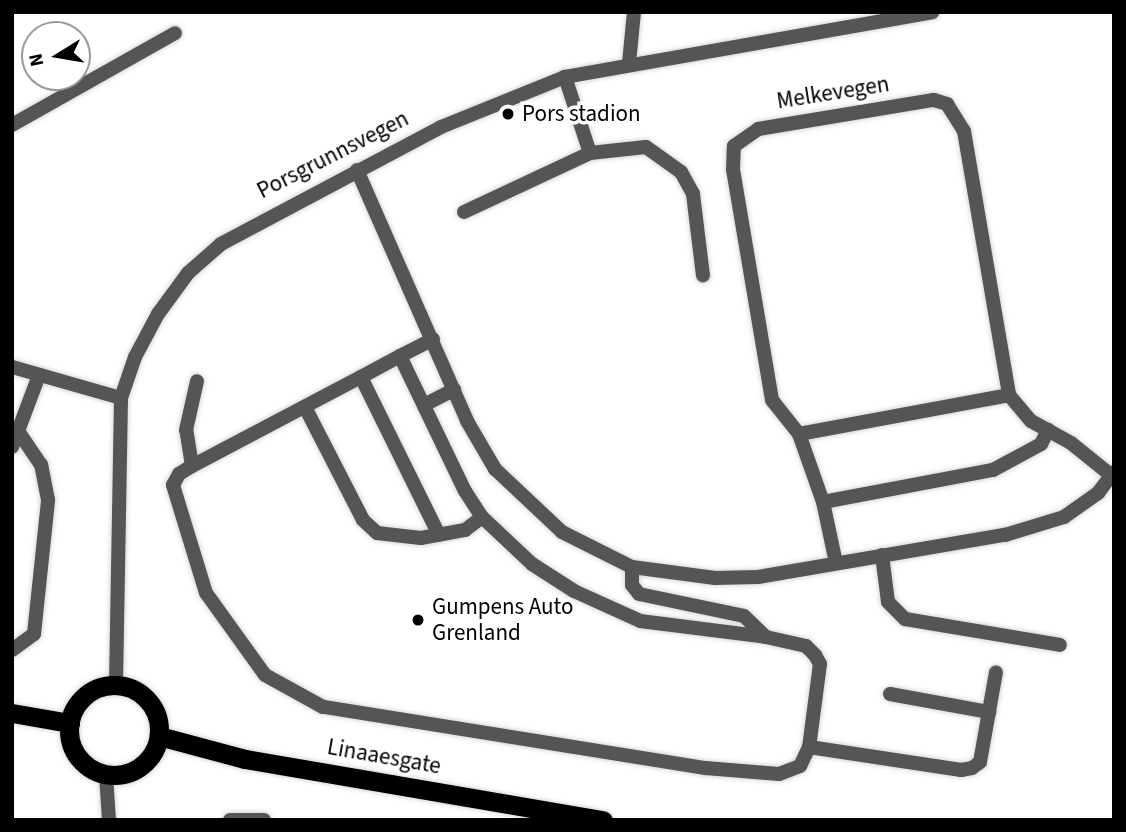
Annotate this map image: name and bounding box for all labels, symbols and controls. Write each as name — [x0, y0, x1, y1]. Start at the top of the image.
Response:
north arrow — [21, 21, 91, 91]
text: N — [22, 51, 51, 69]
street label: Melkevegen — [775, 70, 891, 116]
place label: Pors stadion — [522, 100, 641, 128]
street label: Porsgrunnsvegen — [253, 105, 413, 205]
marker: Pors stadion — [500, 106, 516, 122]
place label: Gumpens Auto Grenland — [432, 593, 574, 647]
marker: Gumpens Auto Grenland — [410, 612, 426, 628]
street label: Linaaesgate — [325, 733, 443, 781]

